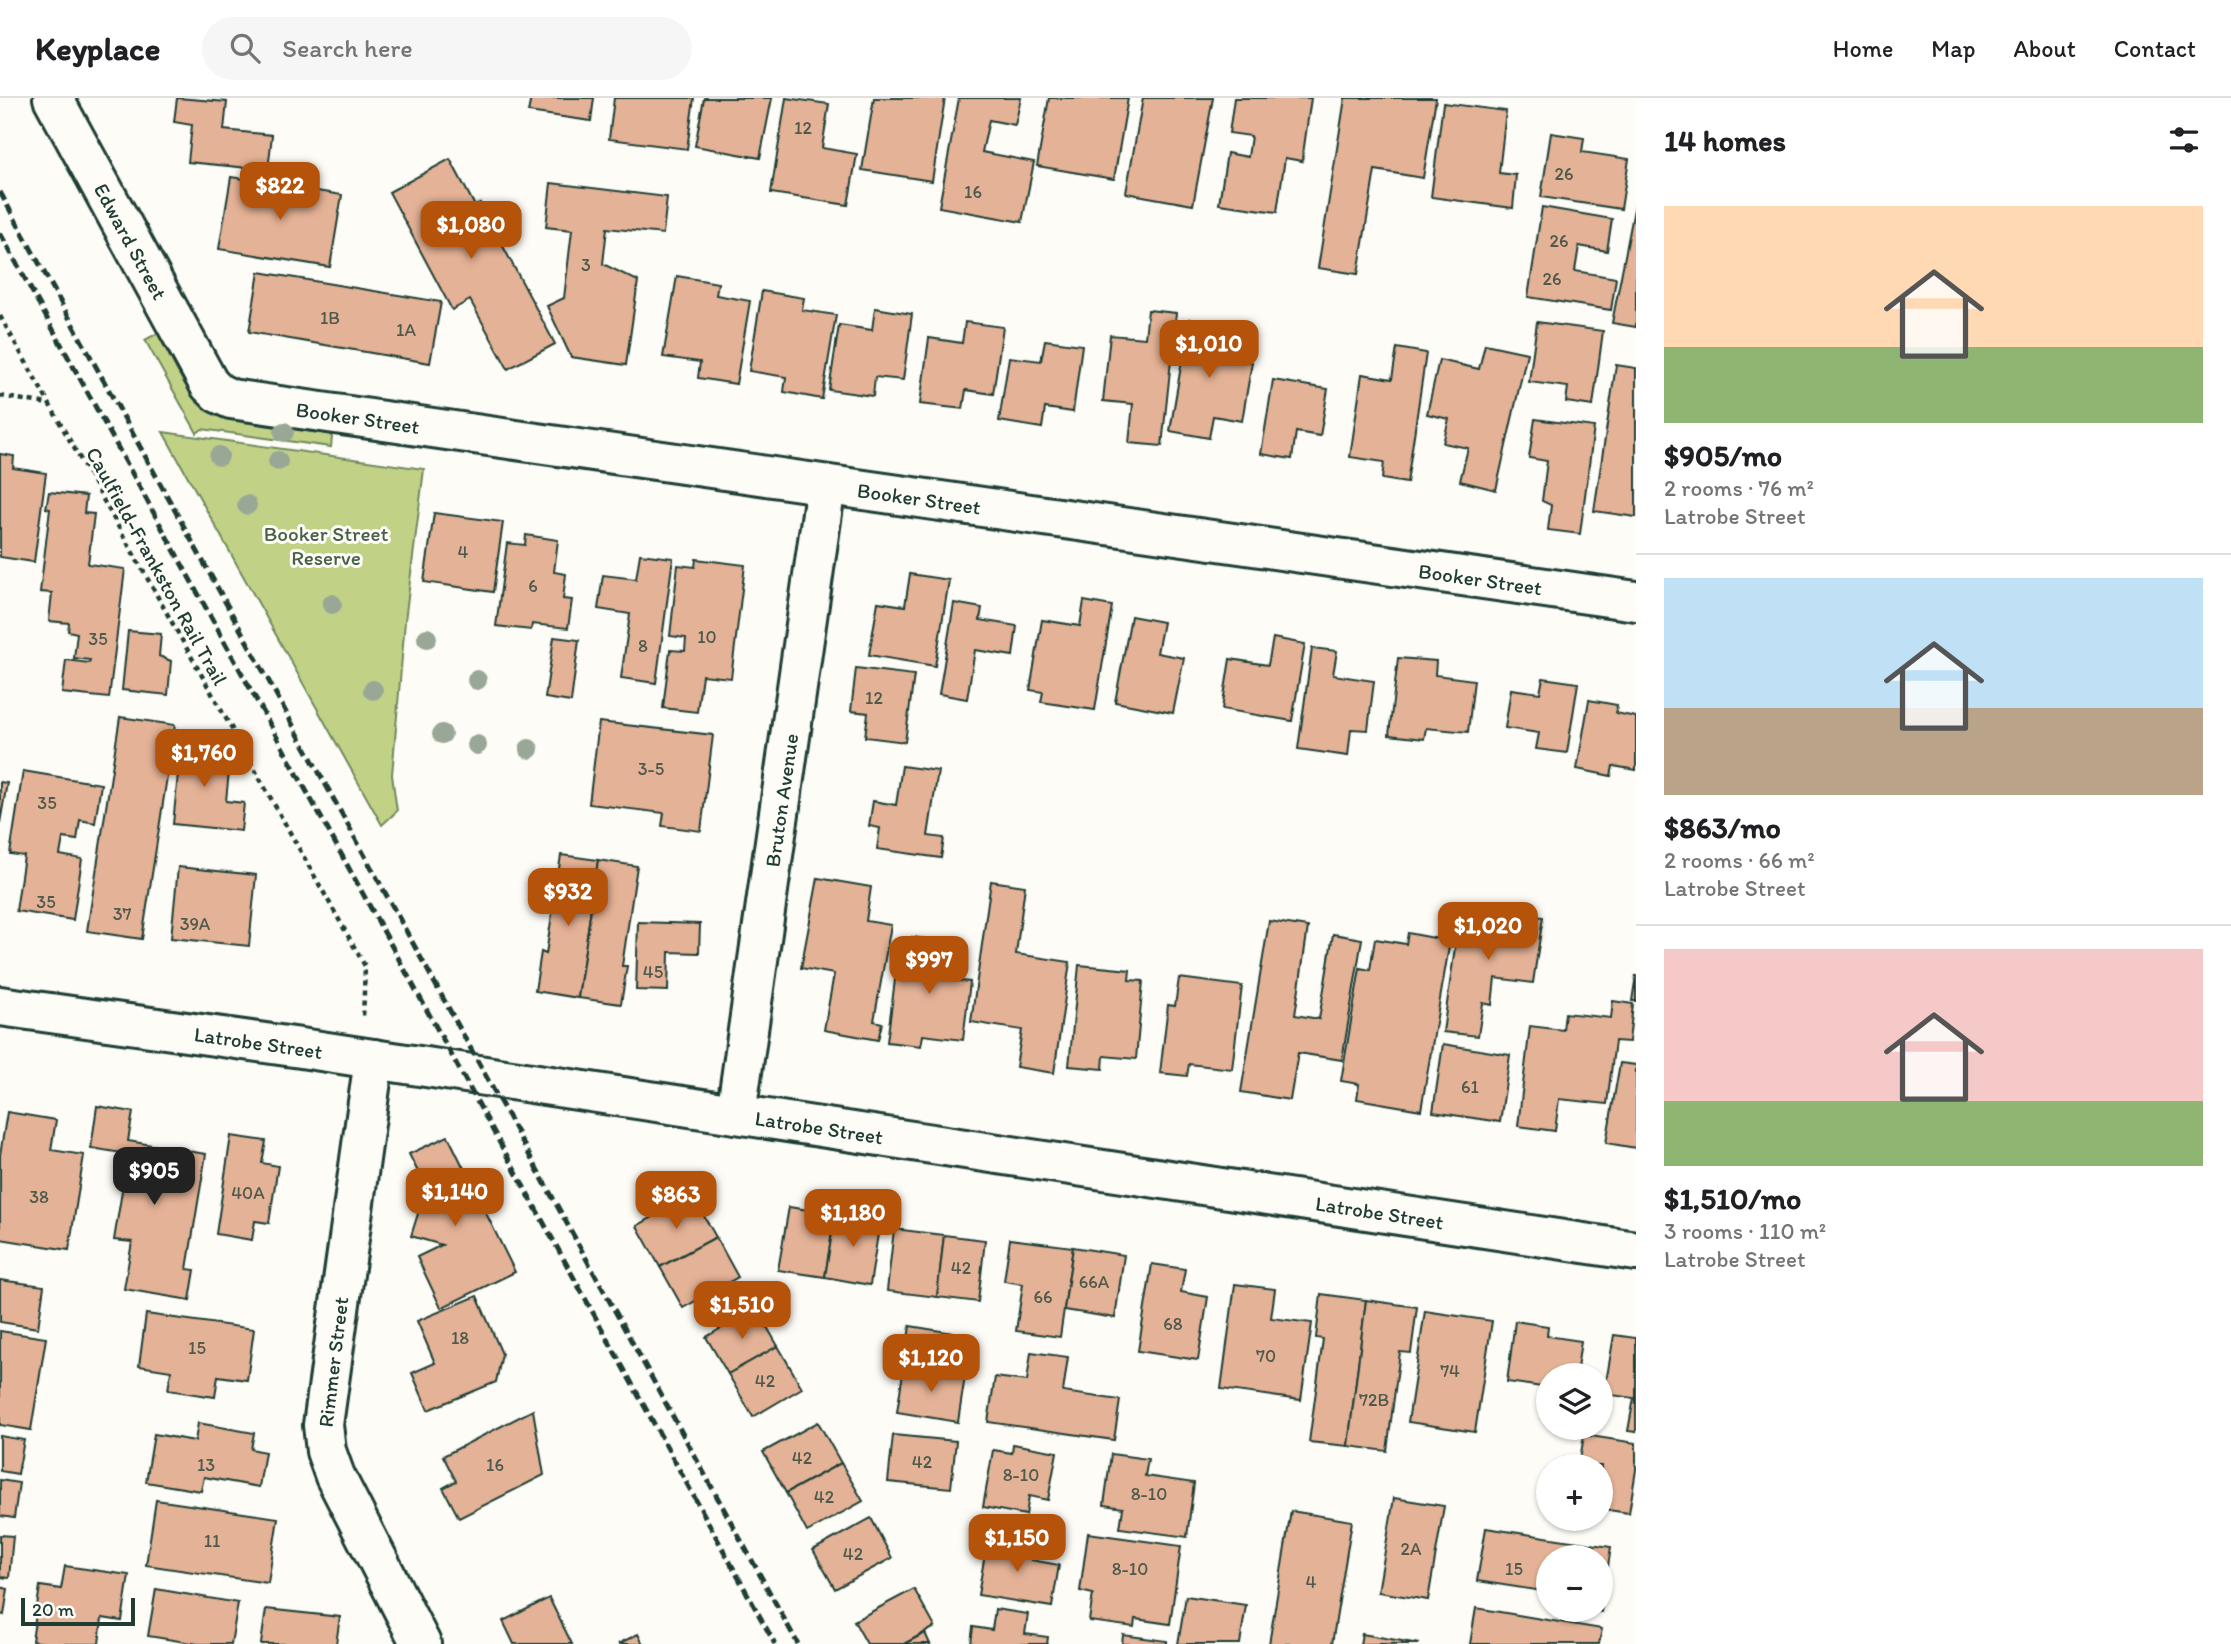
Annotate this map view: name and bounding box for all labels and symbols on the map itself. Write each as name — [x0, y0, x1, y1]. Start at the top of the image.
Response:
house number: 12 — [794, 117, 812, 139]
pin: $822 — [239, 162, 321, 222]
house number: 26 — [1555, 163, 1574, 185]
street label: Edward Street — [89, 178, 173, 304]
house number: 16 — [964, 181, 982, 203]
pin: $1,080 — [414, 202, 528, 261]
house number: 26 — [1550, 230, 1569, 252]
house number: 3 — [581, 254, 591, 276]
house number: 26 — [1543, 268, 1562, 290]
house number: 1B — [320, 307, 340, 329]
house number: 1A — [396, 319, 416, 341]
pin: $1,010 — [1152, 320, 1266, 380]
street label: Booker Street — [294, 396, 421, 438]
street label: Caulfield-Frankston Rail Trail — [81, 443, 233, 689]
street label: Booker Street — [856, 477, 983, 519]
park label: Booker Street Reserve — [264, 521, 388, 570]
house number: 4 — [458, 541, 469, 563]
street label: Booker Street — [1417, 557, 1544, 600]
house number: 6 — [528, 575, 538, 597]
house number: 10 — [697, 626, 717, 648]
house number: 35 — [88, 628, 108, 650]
house number: 8 — [638, 635, 648, 657]
house number: 12 — [865, 687, 883, 709]
pin: $1,760 — [147, 730, 261, 789]
street label: Bruton Avenue — [759, 732, 803, 869]
house number: 3-5 — [638, 758, 664, 780]
house number: 35 — [37, 792, 57, 814]
pin: $932 — [527, 868, 609, 928]
house number: 35 — [36, 891, 56, 913]
pin: $1,020 — [1431, 902, 1545, 962]
house number: 37 — [113, 903, 131, 925]
house number: 39A — [180, 913, 211, 935]
pin: $997 — [888, 936, 970, 996]
house number: 45 — [643, 961, 663, 983]
street label: Latrobe Street — [193, 1021, 324, 1064]
house number: 61 — [1461, 1076, 1479, 1098]
street label: Latrobe Street — [753, 1105, 885, 1149]
pin: $905 — [113, 1148, 195, 1207]
pin: $1,140 — [398, 1168, 512, 1228]
pin: $863 — [635, 1172, 717, 1231]
house number: 40A — [231, 1182, 265, 1204]
house number: 38 — [29, 1186, 49, 1208]
pin: $1,180 — [796, 1190, 910, 1249]
street label: Latrobe Street — [1314, 1190, 1446, 1234]
house number: 42 — [951, 1257, 972, 1279]
house number: 66A — [1079, 1271, 1110, 1293]
pin: $1,510 — [685, 1282, 799, 1341]
house number: 66 — [1033, 1286, 1053, 1308]
street label: Rimmer Street — [313, 1295, 353, 1429]
house number: 68 — [1163, 1313, 1183, 1335]
house number: 18 — [451, 1327, 469, 1349]
pin: $1,120 — [874, 1334, 988, 1394]
house number: 15 — [188, 1337, 206, 1359]
house number: 70 — [1256, 1345, 1276, 1367]
house number: 74 — [1440, 1360, 1460, 1382]
house number: 42 — [755, 1370, 776, 1392]
house number: 72B — [1359, 1389, 1389, 1411]
house number: 42 — [792, 1447, 813, 1469]
house number: 42 — [912, 1451, 933, 1473]
house number: 13 — [197, 1454, 215, 1476]
house number: 16 — [486, 1454, 504, 1476]
house number: 8-10 — [1003, 1464, 1039, 1486]
house number: 8-10 — [1131, 1483, 1167, 1505]
house number: 42 — [814, 1486, 835, 1508]
pin: $1,150 — [960, 1514, 1074, 1574]
house number: 11 — [204, 1530, 220, 1552]
house number: 2A — [1401, 1538, 1422, 1560]
house number: 42 — [843, 1543, 864, 1565]
house number: 8-10 — [1112, 1558, 1148, 1580]
house number: 15 — [1505, 1558, 1523, 1580]
house number: 4 — [1306, 1571, 1317, 1593]
scale bar — [21, 1595, 135, 1627]

